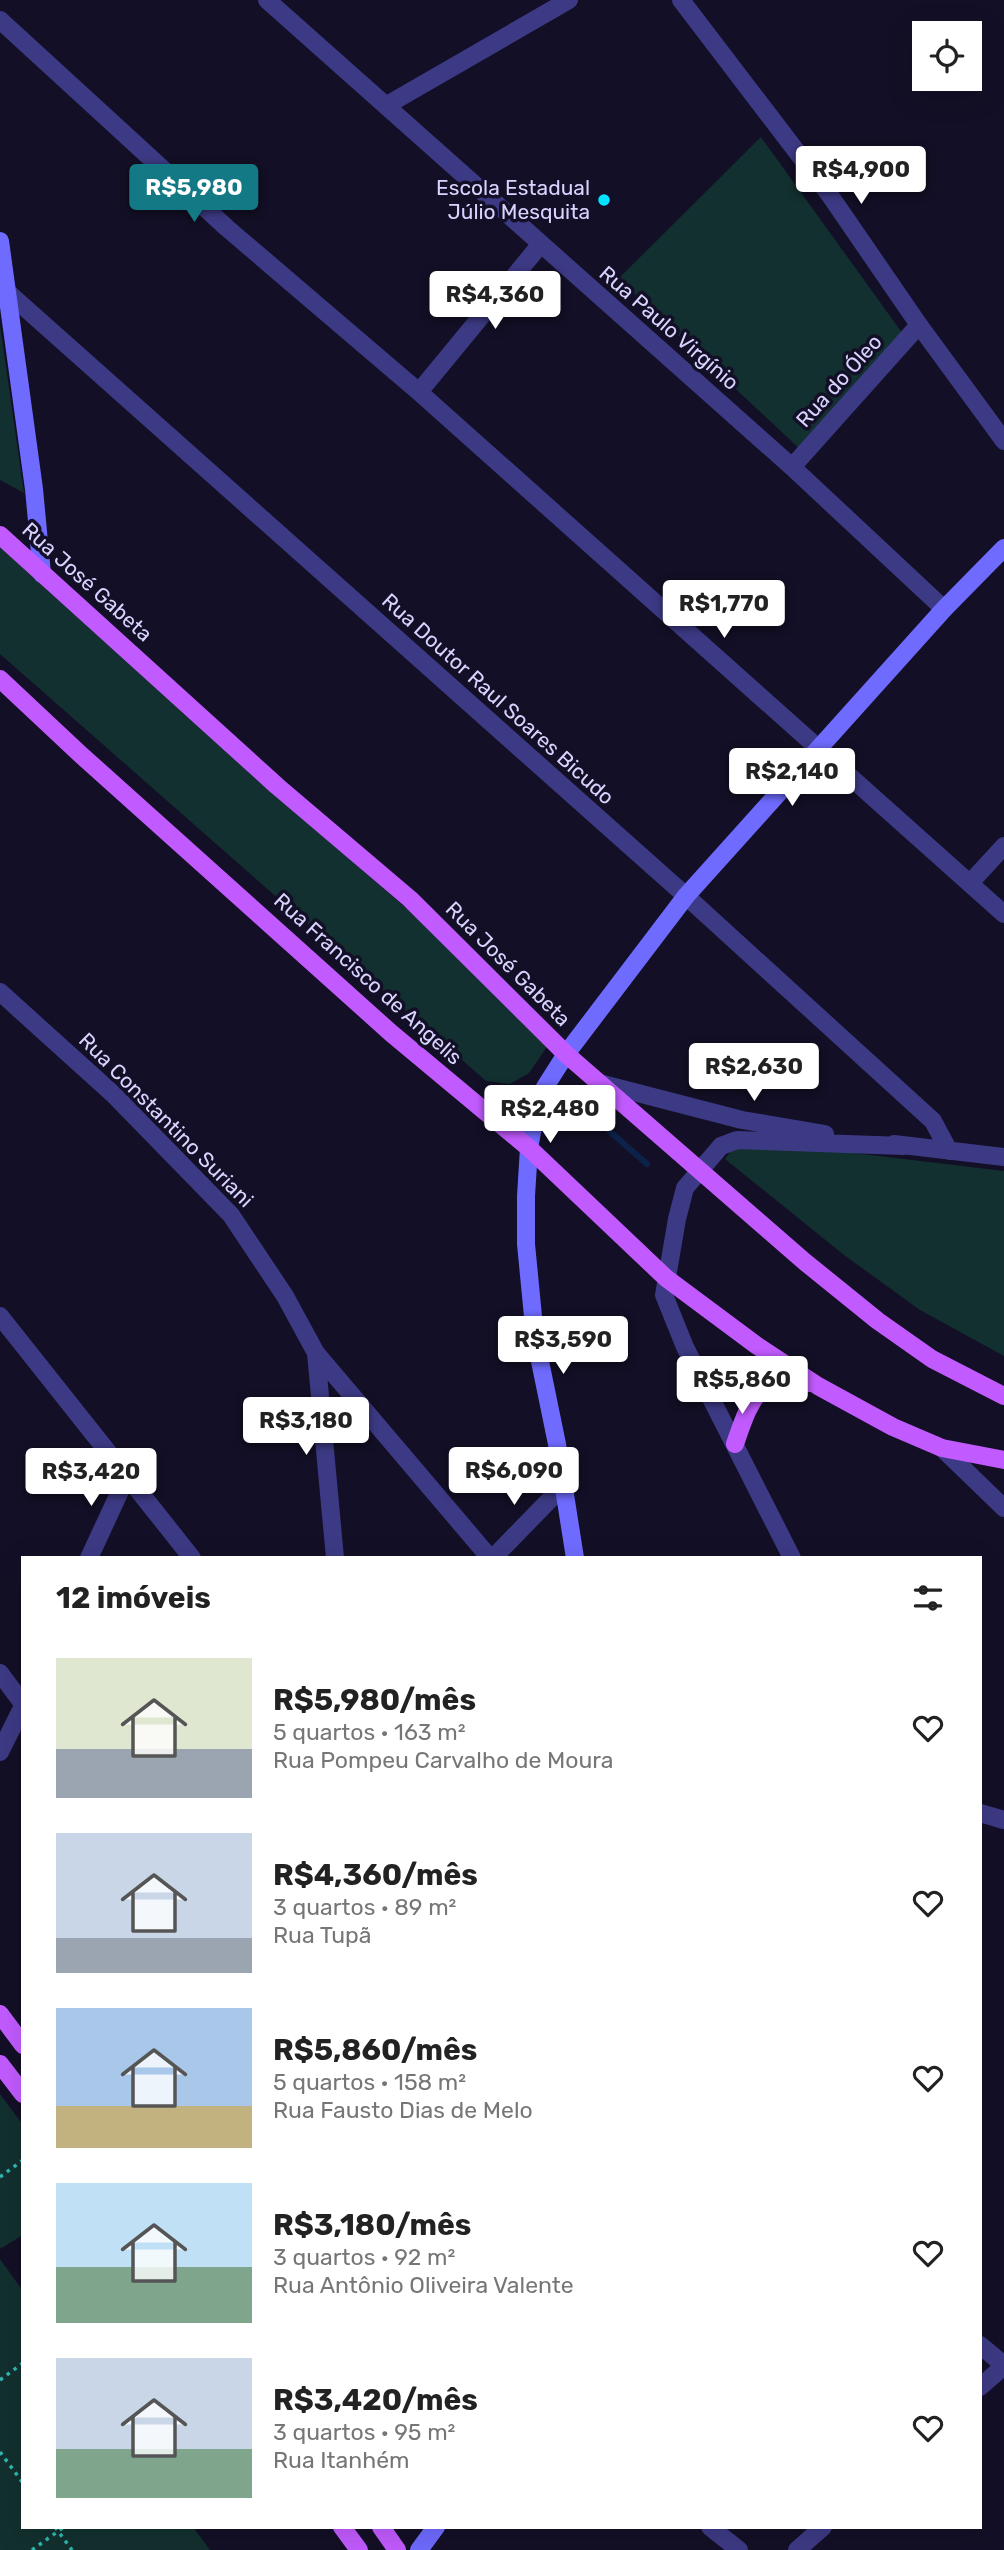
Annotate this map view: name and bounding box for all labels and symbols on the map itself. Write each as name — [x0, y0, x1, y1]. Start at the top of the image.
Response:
pin: R$4,900 — [796, 146, 926, 206]
pin: R$5,980 — [129, 164, 259, 224]
place label: Escola Estadual Júlio Mesquita — [436, 175, 590, 224]
marker: Escola Estadual Júlio Mesquita — [596, 192, 612, 208]
street label: Rua Paulo Virgínio — [595, 260, 744, 395]
pin: R$4,360 — [430, 272, 560, 331]
street label: Rua do Óleo — [791, 329, 887, 432]
street label: Rua José Gabeta — [17, 517, 157, 646]
pin: R$1,770 — [659, 580, 789, 640]
street label: Rua Doutor Raul Soares Bicudo — [377, 588, 619, 809]
pin: R$2,140 — [727, 748, 857, 808]
street label: Rua Francisco de Angelis — [269, 888, 467, 1070]
street label: Rua José Gabeta — [441, 896, 576, 1031]
street label: Rua Constantino Suriani — [74, 1027, 259, 1212]
pin: R$2,630 — [689, 1044, 819, 1103]
pin: R$2,480 — [485, 1086, 615, 1145]
pin: R$3,590 — [498, 1316, 628, 1376]
pin: R$5,860 — [677, 1356, 807, 1416]
pin: R$3,180 — [241, 1398, 371, 1457]
pin: R$3,420 — [26, 1448, 156, 1508]
pin: R$6,090 — [449, 1448, 579, 1507]

